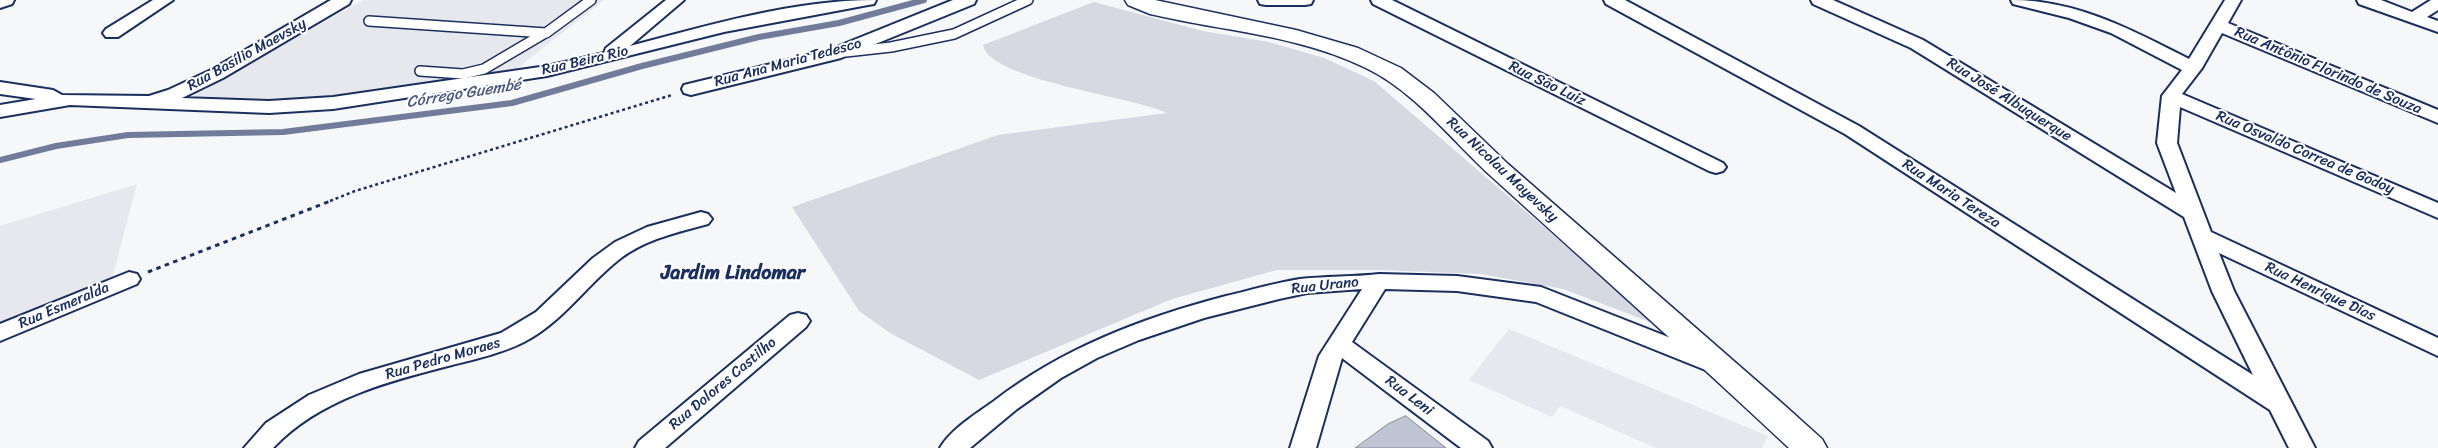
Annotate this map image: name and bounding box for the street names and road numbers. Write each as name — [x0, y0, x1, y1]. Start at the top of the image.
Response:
street label: Rua Basílio Maevsky — [184, 15, 310, 95]
street label: Rua Antônio Florindo de Souza — [2232, 23, 2424, 119]
street label: Rua Ana Maria Tedesco — [712, 35, 864, 91]
street label: Rua Beira Rio — [540, 42, 630, 80]
street label: Rua José Albuquerque — [1943, 54, 2075, 146]
street label: Rua São Luiz — [1506, 58, 1588, 110]
street label: Rua Osvaldo Correa de Godoy — [2213, 107, 2397, 199]
street label: Rua Nicolau Mayevsky — [1442, 114, 1562, 226]
street label: Rua Maria Tereza — [1899, 156, 2003, 232]
street label: Rua Henrique Dias — [2262, 259, 2378, 325]
street label: Rua Urano — [1290, 274, 1360, 298]
street label: Rua Esmeralda — [16, 279, 112, 333]
street label: Rua Pedro Moraes — [383, 334, 503, 384]
street label: Rua Dolores Castilho — [666, 334, 780, 434]
street label: Rua Leni — [1381, 372, 1437, 420]

